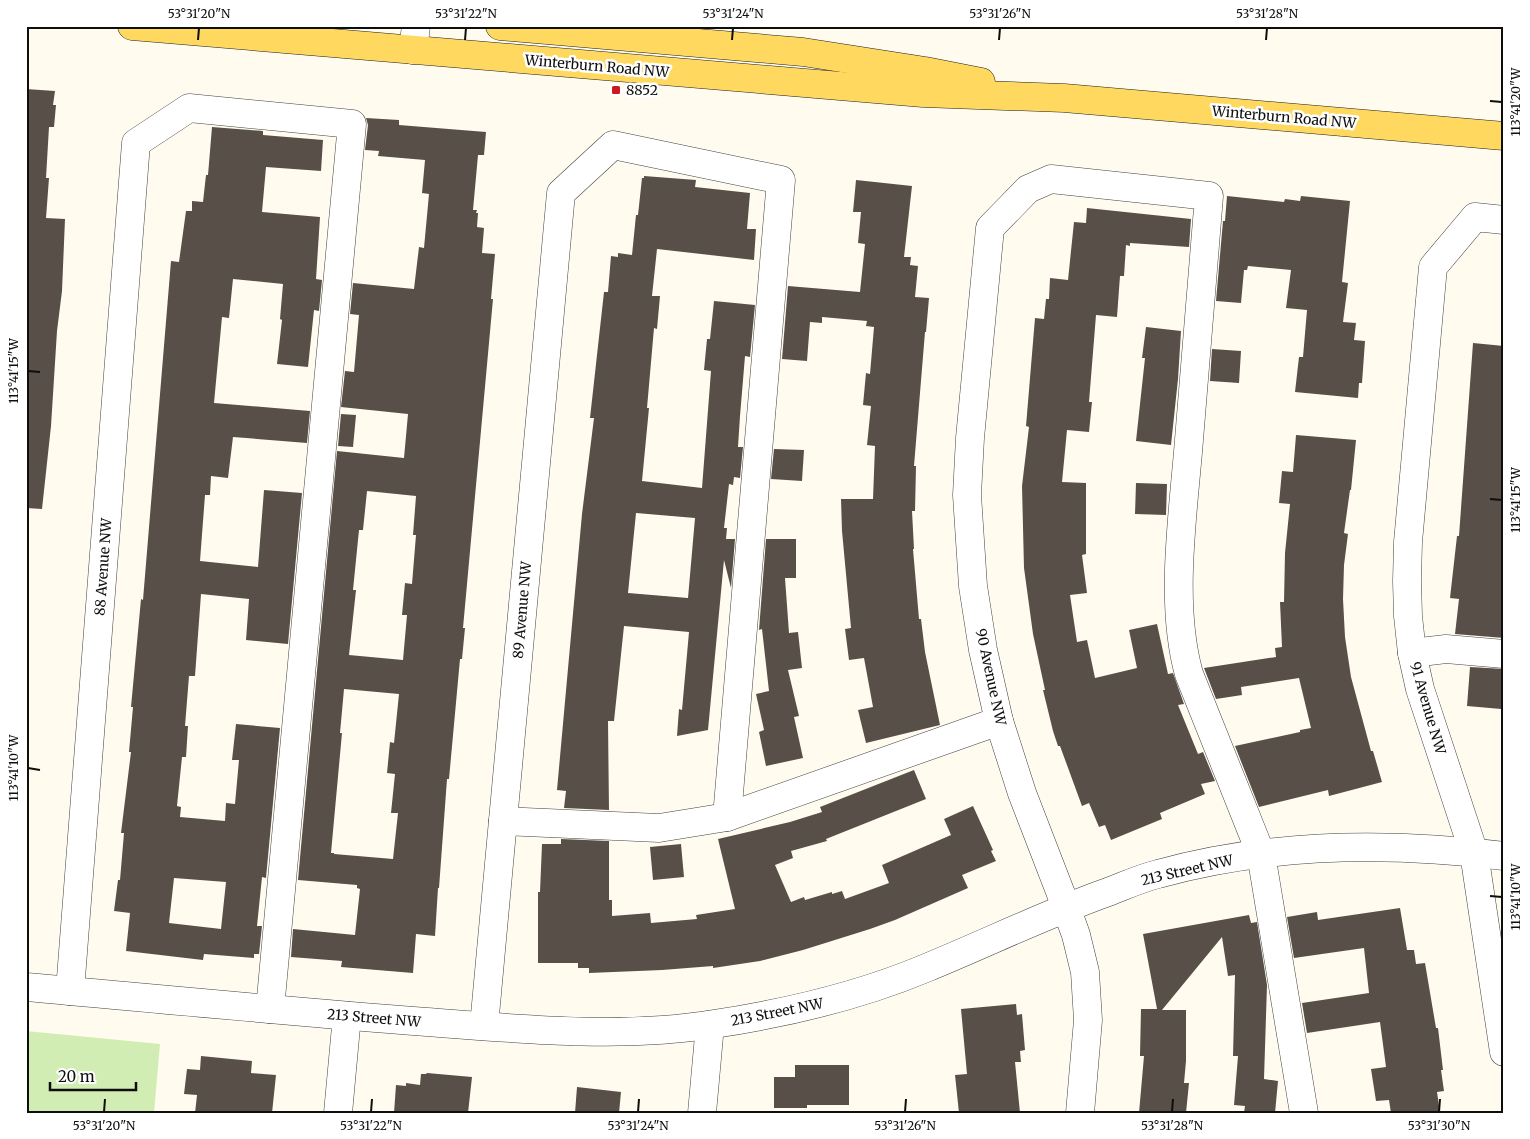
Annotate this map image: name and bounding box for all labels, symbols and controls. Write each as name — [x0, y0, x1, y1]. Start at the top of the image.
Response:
text: 53°31'20"N — [168, 6, 231, 21]
text: 53°31'22"N — [435, 6, 498, 21]
text: 53°31'24"N — [702, 6, 764, 21]
text: 53°31'26"N — [969, 6, 1031, 21]
text: 53°31'28"N — [1236, 6, 1299, 21]
street label: Winterburn Road NW — [523, 51, 671, 81]
text: 113°41'20"W — [1508, 67, 1523, 136]
place label: 8852 — [626, 81, 658, 99]
marker: 8852 — [610, 84, 622, 96]
street label: Winterburn Road NW — [1210, 102, 1358, 132]
text: 113°41'15"W — [6, 337, 21, 404]
text: 113°41'15"W — [1508, 466, 1523, 533]
street label: 88 Avenue NW — [91, 517, 115, 616]
street label: 89 Avenue NW — [509, 560, 535, 659]
street label: 90 Avenue NW — [972, 627, 1010, 728]
street label: 91 Avenue NW — [1406, 660, 1450, 757]
text: 113°41'10"W — [6, 734, 21, 801]
street label: 213 Street NW — [1139, 850, 1236, 889]
text: 113°41'10"W — [1508, 863, 1523, 930]
street label: 213 Street NW — [729, 994, 826, 1030]
street label: 213 Street NW — [326, 1005, 423, 1031]
scale bar — [50, 1059, 136, 1091]
text: 20 m — [58, 1067, 95, 1086]
text: 53°31'20"N — [73, 1118, 136, 1133]
text: 53°31'22"N — [340, 1118, 403, 1133]
text: 53°31'24"N — [607, 1118, 669, 1133]
text: 53°31'26"N — [874, 1118, 936, 1133]
text: 53°31'28"N — [1141, 1118, 1204, 1133]
text: 53°31'30"N — [1408, 1118, 1471, 1133]

